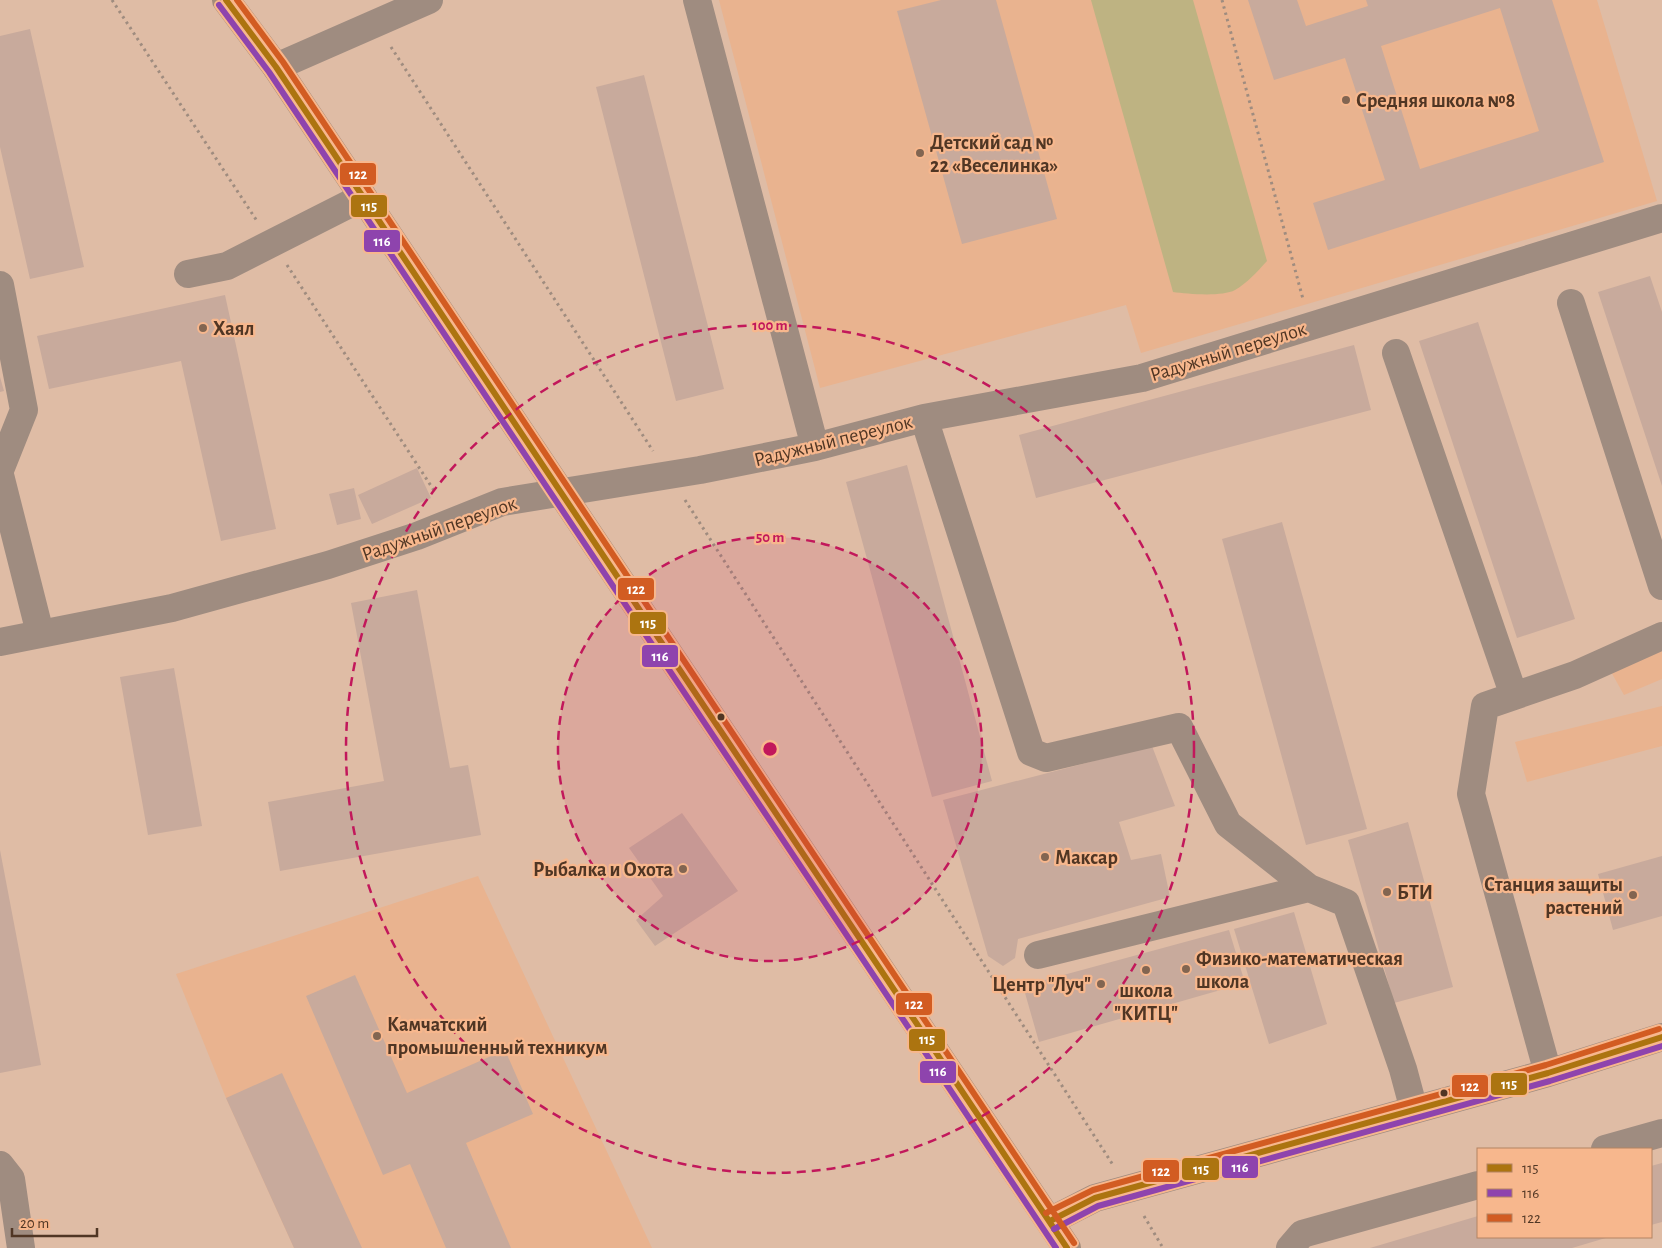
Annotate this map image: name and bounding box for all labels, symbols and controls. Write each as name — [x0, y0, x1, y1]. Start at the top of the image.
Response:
place label: Средняя школа №8 — [1356, 91, 1515, 111]
marker: Средняя школа №8 — [1340, 94, 1352, 106]
place label: Детский сад № 22 «Веселинка» — [930, 133, 1058, 176]
marker: Детский сад № 22 «Веселинка» — [914, 147, 926, 159]
line badge: 122 — [339, 162, 377, 186]
text: 122 — [349, 168, 368, 182]
line badge: 115 — [350, 194, 388, 218]
text: 115 — [361, 200, 377, 214]
line badge: 116 — [363, 229, 401, 253]
text: 116 — [374, 235, 391, 249]
text: 100 m — [752, 318, 788, 333]
place label: Хаял — [213, 319, 255, 339]
street label: Радужный переулок — [1148, 319, 1309, 385]
marker: Хаял — [197, 322, 209, 334]
street label: Радужный переулок — [752, 412, 914, 470]
street label: Радужный переулок — [359, 493, 519, 565]
text: 50 m — [756, 530, 784, 545]
line badge: 122 — [617, 577, 655, 601]
text: 122 — [627, 583, 646, 597]
line badge: 115 — [629, 611, 667, 635]
text: 115 — [640, 617, 656, 631]
line badge: 116 — [641, 644, 679, 668]
text: 116 — [652, 650, 669, 664]
unlabelled marker — [716, 712, 726, 722]
centre of rings — [761, 740, 779, 758]
place label: Максар — [1055, 848, 1118, 868]
marker: Максар — [1039, 851, 1051, 863]
place label: Рыбалка и Охота — [533, 860, 674, 880]
marker: Рыбалка и Охота — [677, 863, 689, 875]
place label: Станция защиты растений — [1484, 875, 1623, 918]
place label: БТИ — [1397, 883, 1433, 903]
marker: БТИ — [1381, 886, 1393, 898]
marker: Станция защиты растений — [1627, 889, 1639, 901]
place label: Физико-математическая школа — [1196, 949, 1403, 992]
marker: Физико-математическая школа — [1180, 963, 1192, 975]
marker: школа "КИТЦ" — [1140, 964, 1152, 976]
place label: Центр "Луч" — [992, 975, 1091, 995]
marker: Центр "Луч" — [1095, 978, 1107, 990]
place label: школа "КИТЦ" — [1114, 981, 1178, 1024]
line badge: 122 — [895, 992, 933, 1016]
text: 122 — [905, 998, 924, 1012]
place label: Камчатский промышленный техникум — [387, 1015, 608, 1058]
line badge: 115 — [908, 1028, 946, 1052]
marker: Камчатский промышленный техникум — [371, 1030, 383, 1042]
text: 115 — [919, 1033, 935, 1047]
line badge: 116 — [919, 1060, 957, 1084]
text: 116 — [930, 1065, 947, 1079]
line badge: 115 — [1490, 1072, 1528, 1096]
line badge: 122 — [1451, 1074, 1489, 1098]
text: 115 — [1501, 1078, 1517, 1092]
text: 122 — [1461, 1080, 1480, 1094]
unlabelled marker — [1439, 1088, 1449, 1098]
legend — [1477, 1148, 1652, 1238]
line badge: 116 — [1221, 1155, 1259, 1179]
line badge: 115 — [1181, 1157, 1220, 1181]
line badge: 122 — [1142, 1159, 1180, 1183]
text: 116 — [1232, 1161, 1249, 1175]
text: 115 — [1522, 1161, 1539, 1176]
text: 115 — [1193, 1163, 1209, 1177]
text: 122 — [1152, 1165, 1171, 1179]
text: 116 — [1522, 1186, 1539, 1201]
scale bar — [12, 1206, 98, 1238]
text: 122 — [1522, 1211, 1541, 1226]
text: 20 m — [20, 1216, 49, 1231]

